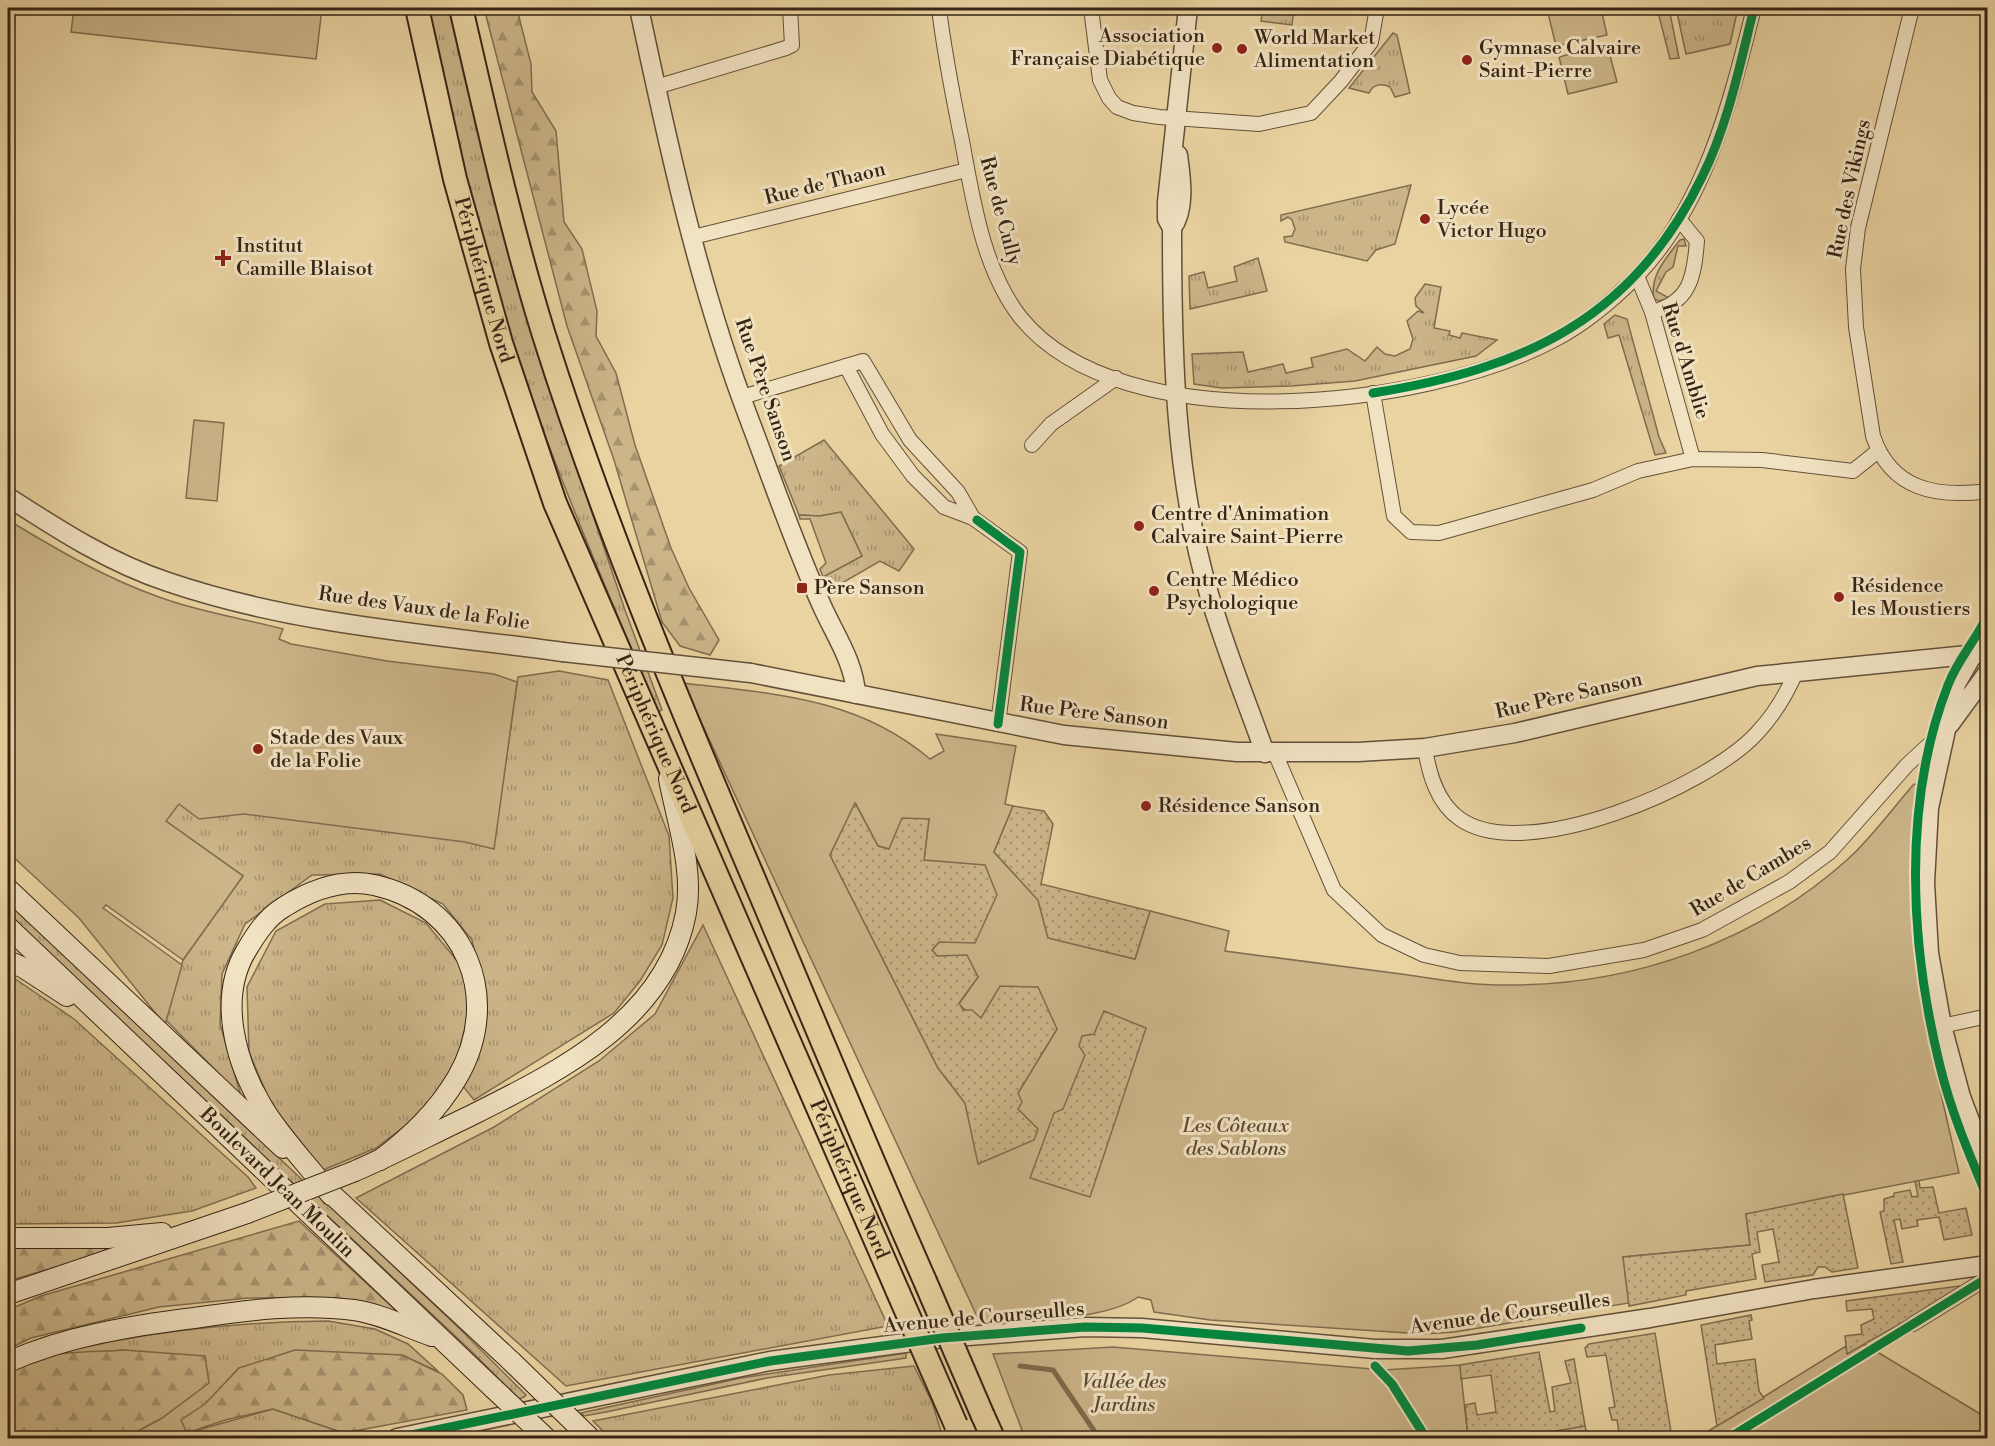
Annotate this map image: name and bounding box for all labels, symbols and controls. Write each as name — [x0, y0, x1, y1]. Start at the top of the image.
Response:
place label: Association Française Diabétique — [1010, 24, 1205, 72]
place label: World Market Alimentation — [1253, 26, 1375, 74]
place label: Gymnase Calvaire Saint-Pierre — [1479, 36, 1641, 84]
marker: Association Française Diabétique — [1210, 41, 1224, 55]
marker: World Market Alimentation — [1235, 42, 1249, 56]
marker: Gymnase Calvaire Saint-Pierre — [1460, 53, 1474, 67]
street label: Rue des Vikings — [1823, 117, 1877, 261]
street label: Rue de Cully — [973, 154, 1027, 268]
street label: Rue de Thaon — [762, 157, 888, 211]
street label: Périphérique Nord — [448, 194, 519, 367]
place label: Lycée Victor Hugo — [1436, 196, 1547, 244]
marker: Lycée Victor Hugo — [1418, 212, 1432, 226]
place label: Institut Camille Blaisot — [236, 234, 374, 282]
marker: Institut Camille Blaisot — [214, 249, 232, 267]
street label: Rue d'Amblie — [1655, 300, 1715, 422]
street label: Rue Père Sanson — [729, 315, 801, 465]
place label: Centre d'Animation Calvaire Saint-Pierre — [1151, 502, 1343, 550]
marker: Centre d'Animation Calvaire Saint-Pierre — [1132, 519, 1146, 533]
place label: Centre Médico Psychologique — [1166, 568, 1299, 616]
place label: Résidence les Moustiers — [1851, 574, 1970, 622]
place label: Père Sanson — [814, 576, 925, 601]
marker: Père Sanson — [795, 581, 809, 595]
street label: Rue des Vaux de la Folie — [317, 582, 531, 636]
marker: Centre Médico Psychologique — [1147, 584, 1161, 598]
marker: Résidence les Moustiers — [1832, 590, 1846, 604]
street label: Périphérique Nord — [610, 650, 701, 818]
street label: Rue Père Sanson — [1493, 667, 1645, 725]
street label: Rue Père Sanson — [1018, 692, 1170, 736]
place label: Stade des Vaux de la Folie — [270, 726, 404, 774]
marker: Stade des Vaux de la Folie — [251, 742, 265, 756]
place label: Résidence Sanson — [1158, 794, 1320, 819]
marker: Résidence Sanson — [1139, 799, 1153, 813]
street label: Rue de Cambes — [1686, 831, 1816, 923]
street label: Périphérique Nord — [803, 1096, 895, 1264]
street label: Boulevard Jean Moulin — [193, 1102, 360, 1264]
park label: Les Côteaux des Sablons — [1182, 1114, 1289, 1162]
street label: Avenue de Courseulles — [1407, 1288, 1612, 1341]
street label: Avenue de Courseulles — [881, 1297, 1086, 1339]
park label: Vallée des Jardins — [1082, 1370, 1167, 1418]

